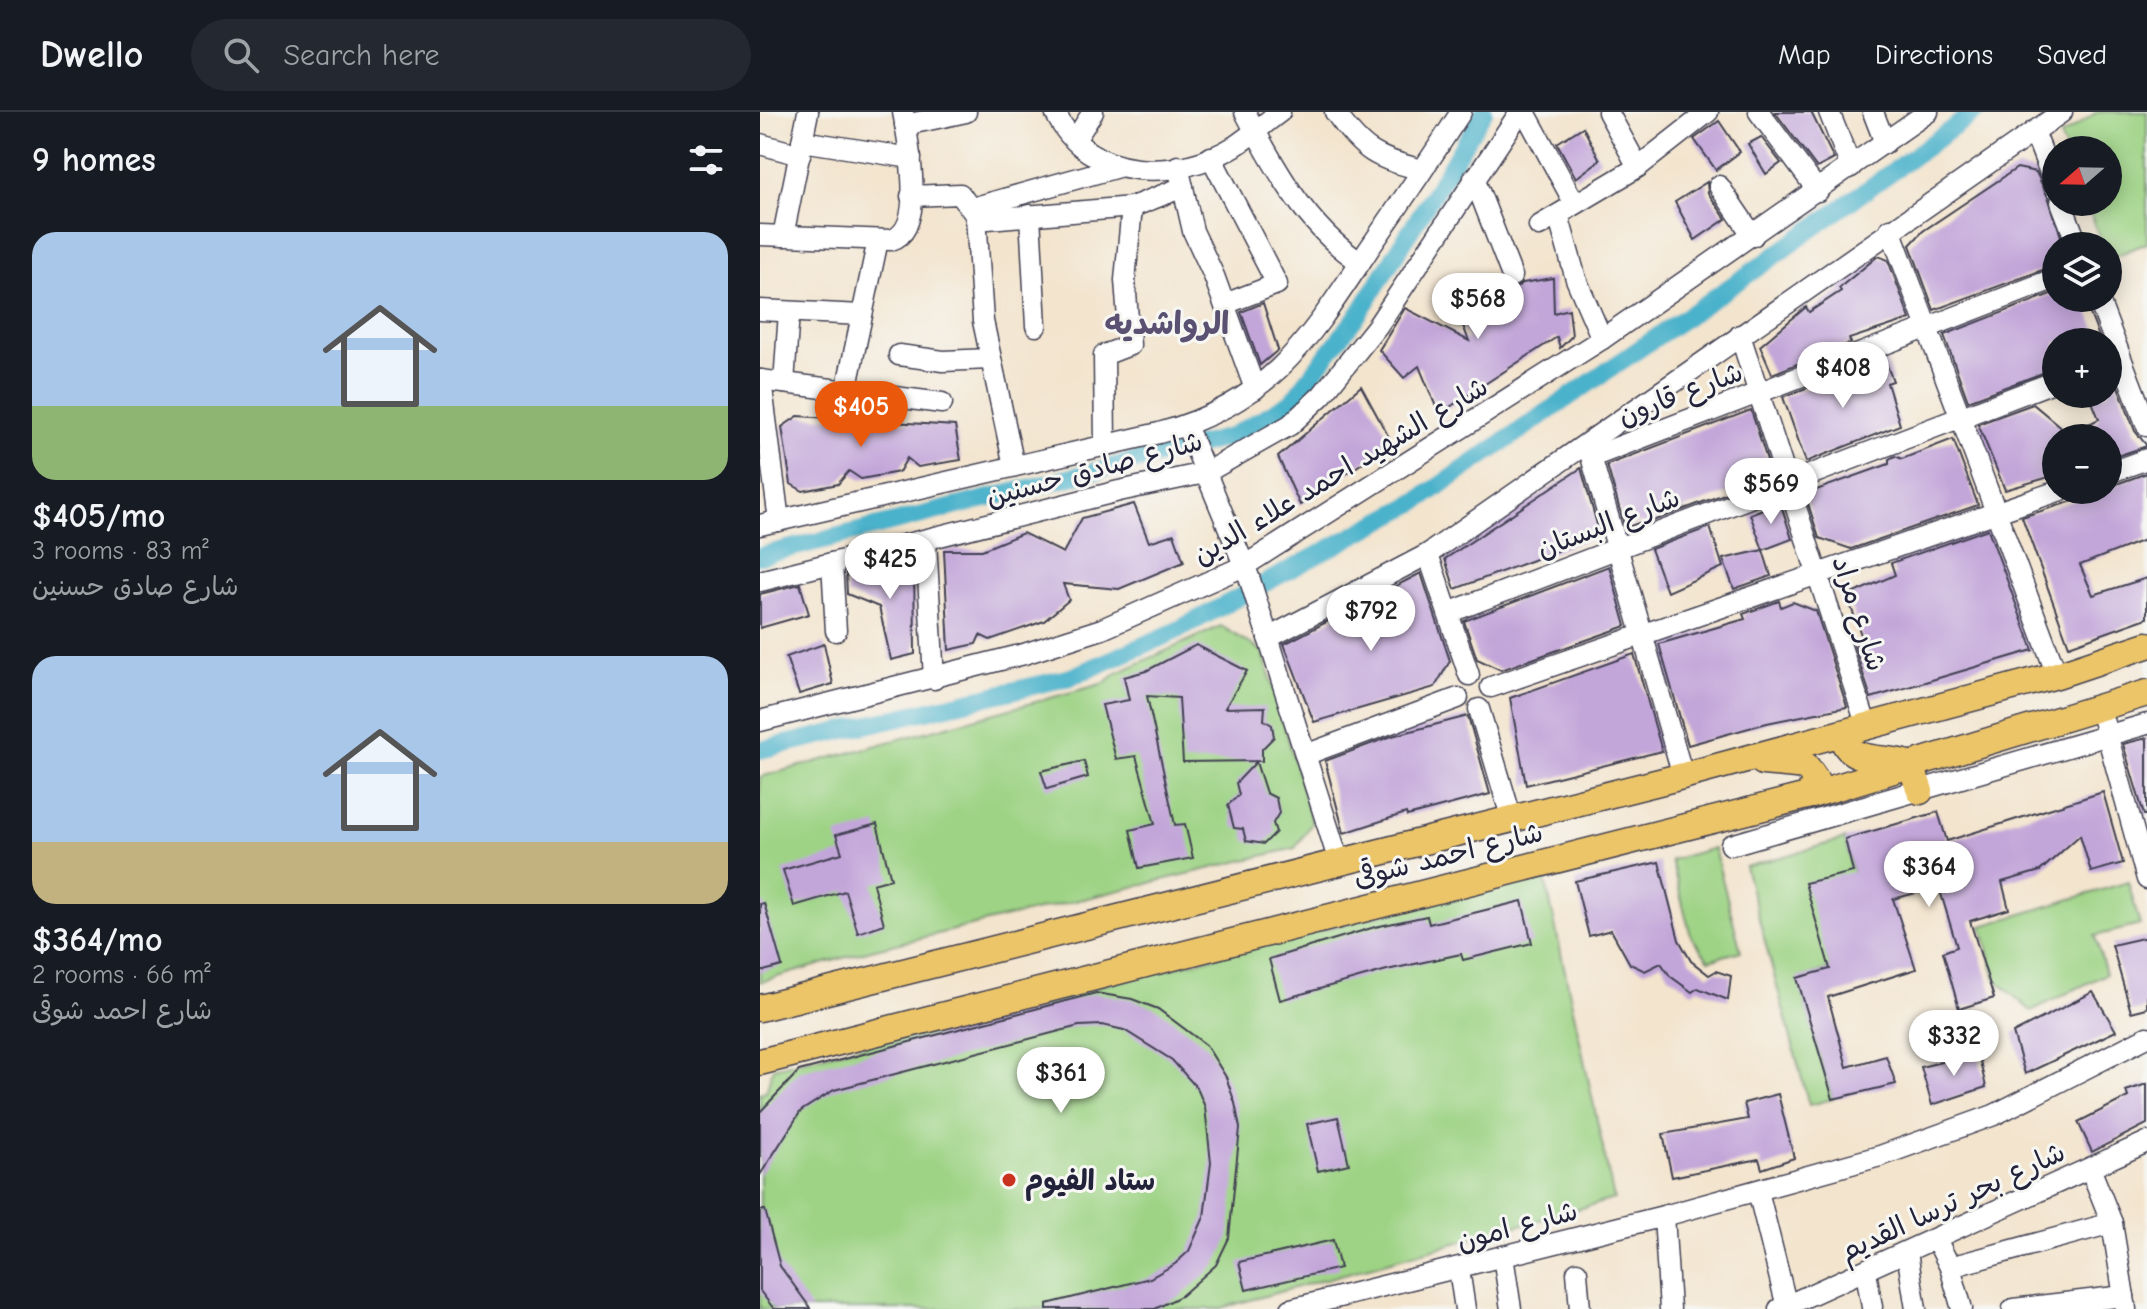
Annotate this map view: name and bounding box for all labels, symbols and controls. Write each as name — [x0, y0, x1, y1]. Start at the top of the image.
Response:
search box — [191, 19, 751, 91]
text: Dwello — [40, 33, 143, 77]
icon: search — [219, 33, 263, 77]
text: Search here — [283, 38, 440, 73]
text: Map — [1778, 39, 1831, 71]
text: Directions — [1875, 39, 1993, 71]
text: Saved — [2037, 39, 2107, 71]
north arrow — [2042, 136, 2122, 216]
map controls — [2042, 136, 2122, 504]
icon: filters — [684, 138, 728, 182]
text: 9 homes — [32, 140, 156, 180]
button: layers — [2042, 232, 2122, 312]
pin: $568 — [1431, 273, 1525, 341]
icon: home — [308, 284, 452, 428]
text: $568 — [1450, 284, 1506, 314]
district label: الرواشديه — [1105, 305, 1229, 343]
button: + — [2042, 328, 2122, 408]
pin: $408 — [1796, 342, 1890, 410]
text: $408 — [1815, 353, 1871, 383]
street label: شارع قارون — [1614, 356, 1748, 435]
street label: شارع الشهيد احمد علاء الدين — [1187, 370, 1495, 574]
pin: $405 — [814, 381, 908, 449]
text: $405 — [833, 392, 889, 422]
button: − — [2042, 424, 2122, 504]
street label: شارع صادق حسنين — [983, 425, 1207, 516]
pin: $569 — [1724, 458, 1818, 526]
text: $569 — [1743, 469, 1799, 499]
street label: شارع البستان — [1532, 481, 1685, 568]
text: $405/mo — [32, 496, 165, 536]
pin: $425 — [843, 533, 937, 601]
text: 3 rooms · 83 m² — [32, 536, 209, 566]
text: $425 — [863, 544, 917, 574]
street label: شارع مراد — [1823, 552, 1893, 676]
text: شارع صادق حسنين — [32, 572, 239, 602]
pin: $792 — [1324, 585, 1418, 653]
text: $792 — [1344, 596, 1398, 626]
icon: home — [308, 708, 452, 852]
street label: شارع احمد شوقى — [1350, 814, 1547, 897]
pin: $364 — [1882, 841, 1976, 909]
text: $364 — [1902, 852, 1956, 882]
text: $364/mo — [32, 920, 163, 960]
text: 2 rooms · 66 m² — [32, 960, 211, 990]
text: شارع احمد شوقى — [32, 996, 212, 1026]
pin: $332 — [1907, 1010, 2001, 1078]
text: $332 — [1927, 1021, 1981, 1051]
pin: $361 — [1014, 1047, 1108, 1115]
text: $361 — [1035, 1058, 1087, 1088]
street label: شارع بحر ترسا القديم — [1835, 1136, 2072, 1273]
place label: ستاد الفيوم — [1025, 1165, 1155, 1201]
marker: ستاد الفيوم — [1000, 1171, 1018, 1189]
street label: شارع امون — [1453, 1195, 1582, 1260]

